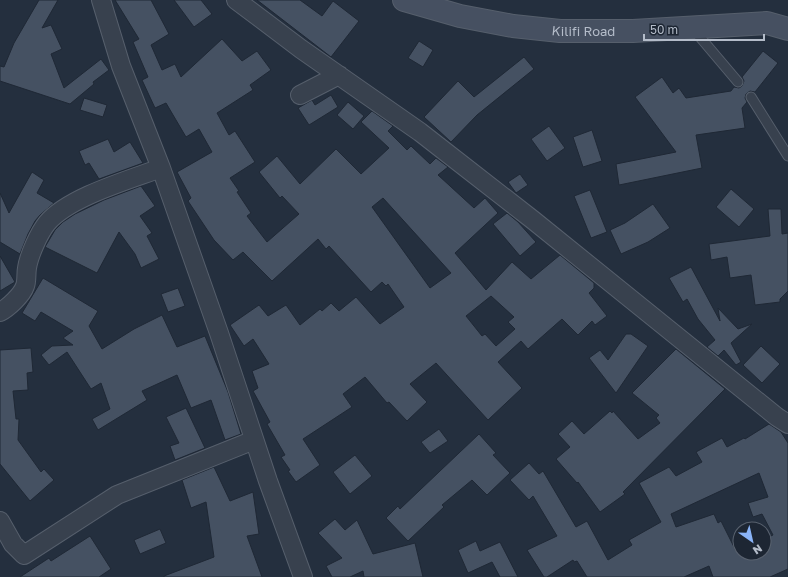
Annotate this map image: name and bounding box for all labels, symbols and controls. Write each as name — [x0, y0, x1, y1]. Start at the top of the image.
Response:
scale bar — [644, 16, 764, 42]
street label: Kilifi Road — [551, 22, 615, 39]
text: 50 m — [650, 22, 678, 37]
north arrow — [732, 521, 772, 561]
text: N — [751, 542, 765, 557]

